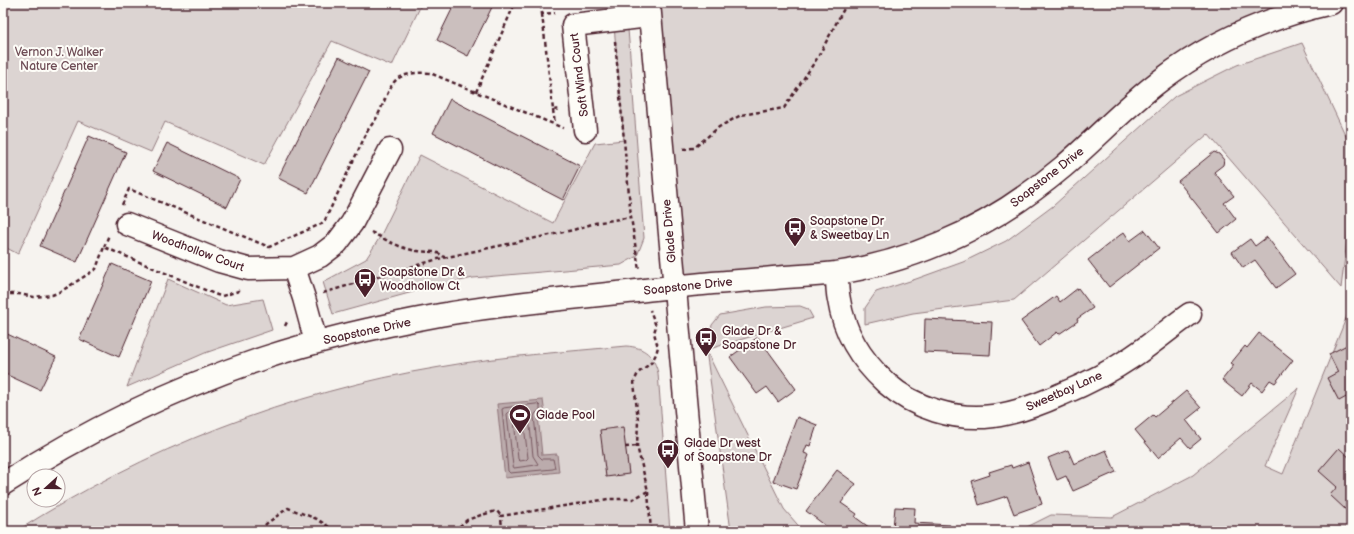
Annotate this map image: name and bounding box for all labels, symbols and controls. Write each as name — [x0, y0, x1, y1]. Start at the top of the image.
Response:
street label: Soft Wind Court — [567, 32, 592, 118]
park label: Vernon J. Walker Nature Center — [15, 45, 104, 74]
street label: Soapstone Drive — [1008, 144, 1087, 211]
street label: Glade Drive — [659, 199, 680, 263]
place label: Soapstone Dr & Sweetbay Ln — [810, 214, 889, 243]
bus stop icon: Soapstone Dr & Sweetbay Ln — [782, 215, 808, 248]
street label: Woodhollow Court — [149, 228, 247, 275]
place label: Soapstone Dr & Woodhollow Ct — [380, 265, 465, 294]
bus stop icon: Soapstone Dr & Woodhollow Ct — [352, 266, 378, 299]
street label: Soapstone Drive — [643, 274, 733, 299]
street label: Soapstone Drive — [322, 315, 412, 348]
place label: Glade Dr & Soapstone Dr — [722, 324, 797, 353]
bus stop icon: Glade Dr & Soapstone Dr — [693, 325, 719, 358]
street label: Sweetbay Lane — [1024, 368, 1105, 415]
sports icon: Glade Pool — [507, 402, 533, 435]
place label: Glade Pool — [536, 408, 595, 423]
place label: Glade Dr west of Soapstone Dr — [684, 436, 772, 465]
bus stop icon: Glade Dr west of Soapstone Dr — [655, 437, 681, 470]
north arrow — [26, 468, 66, 508]
text: N — [30, 485, 45, 498]

